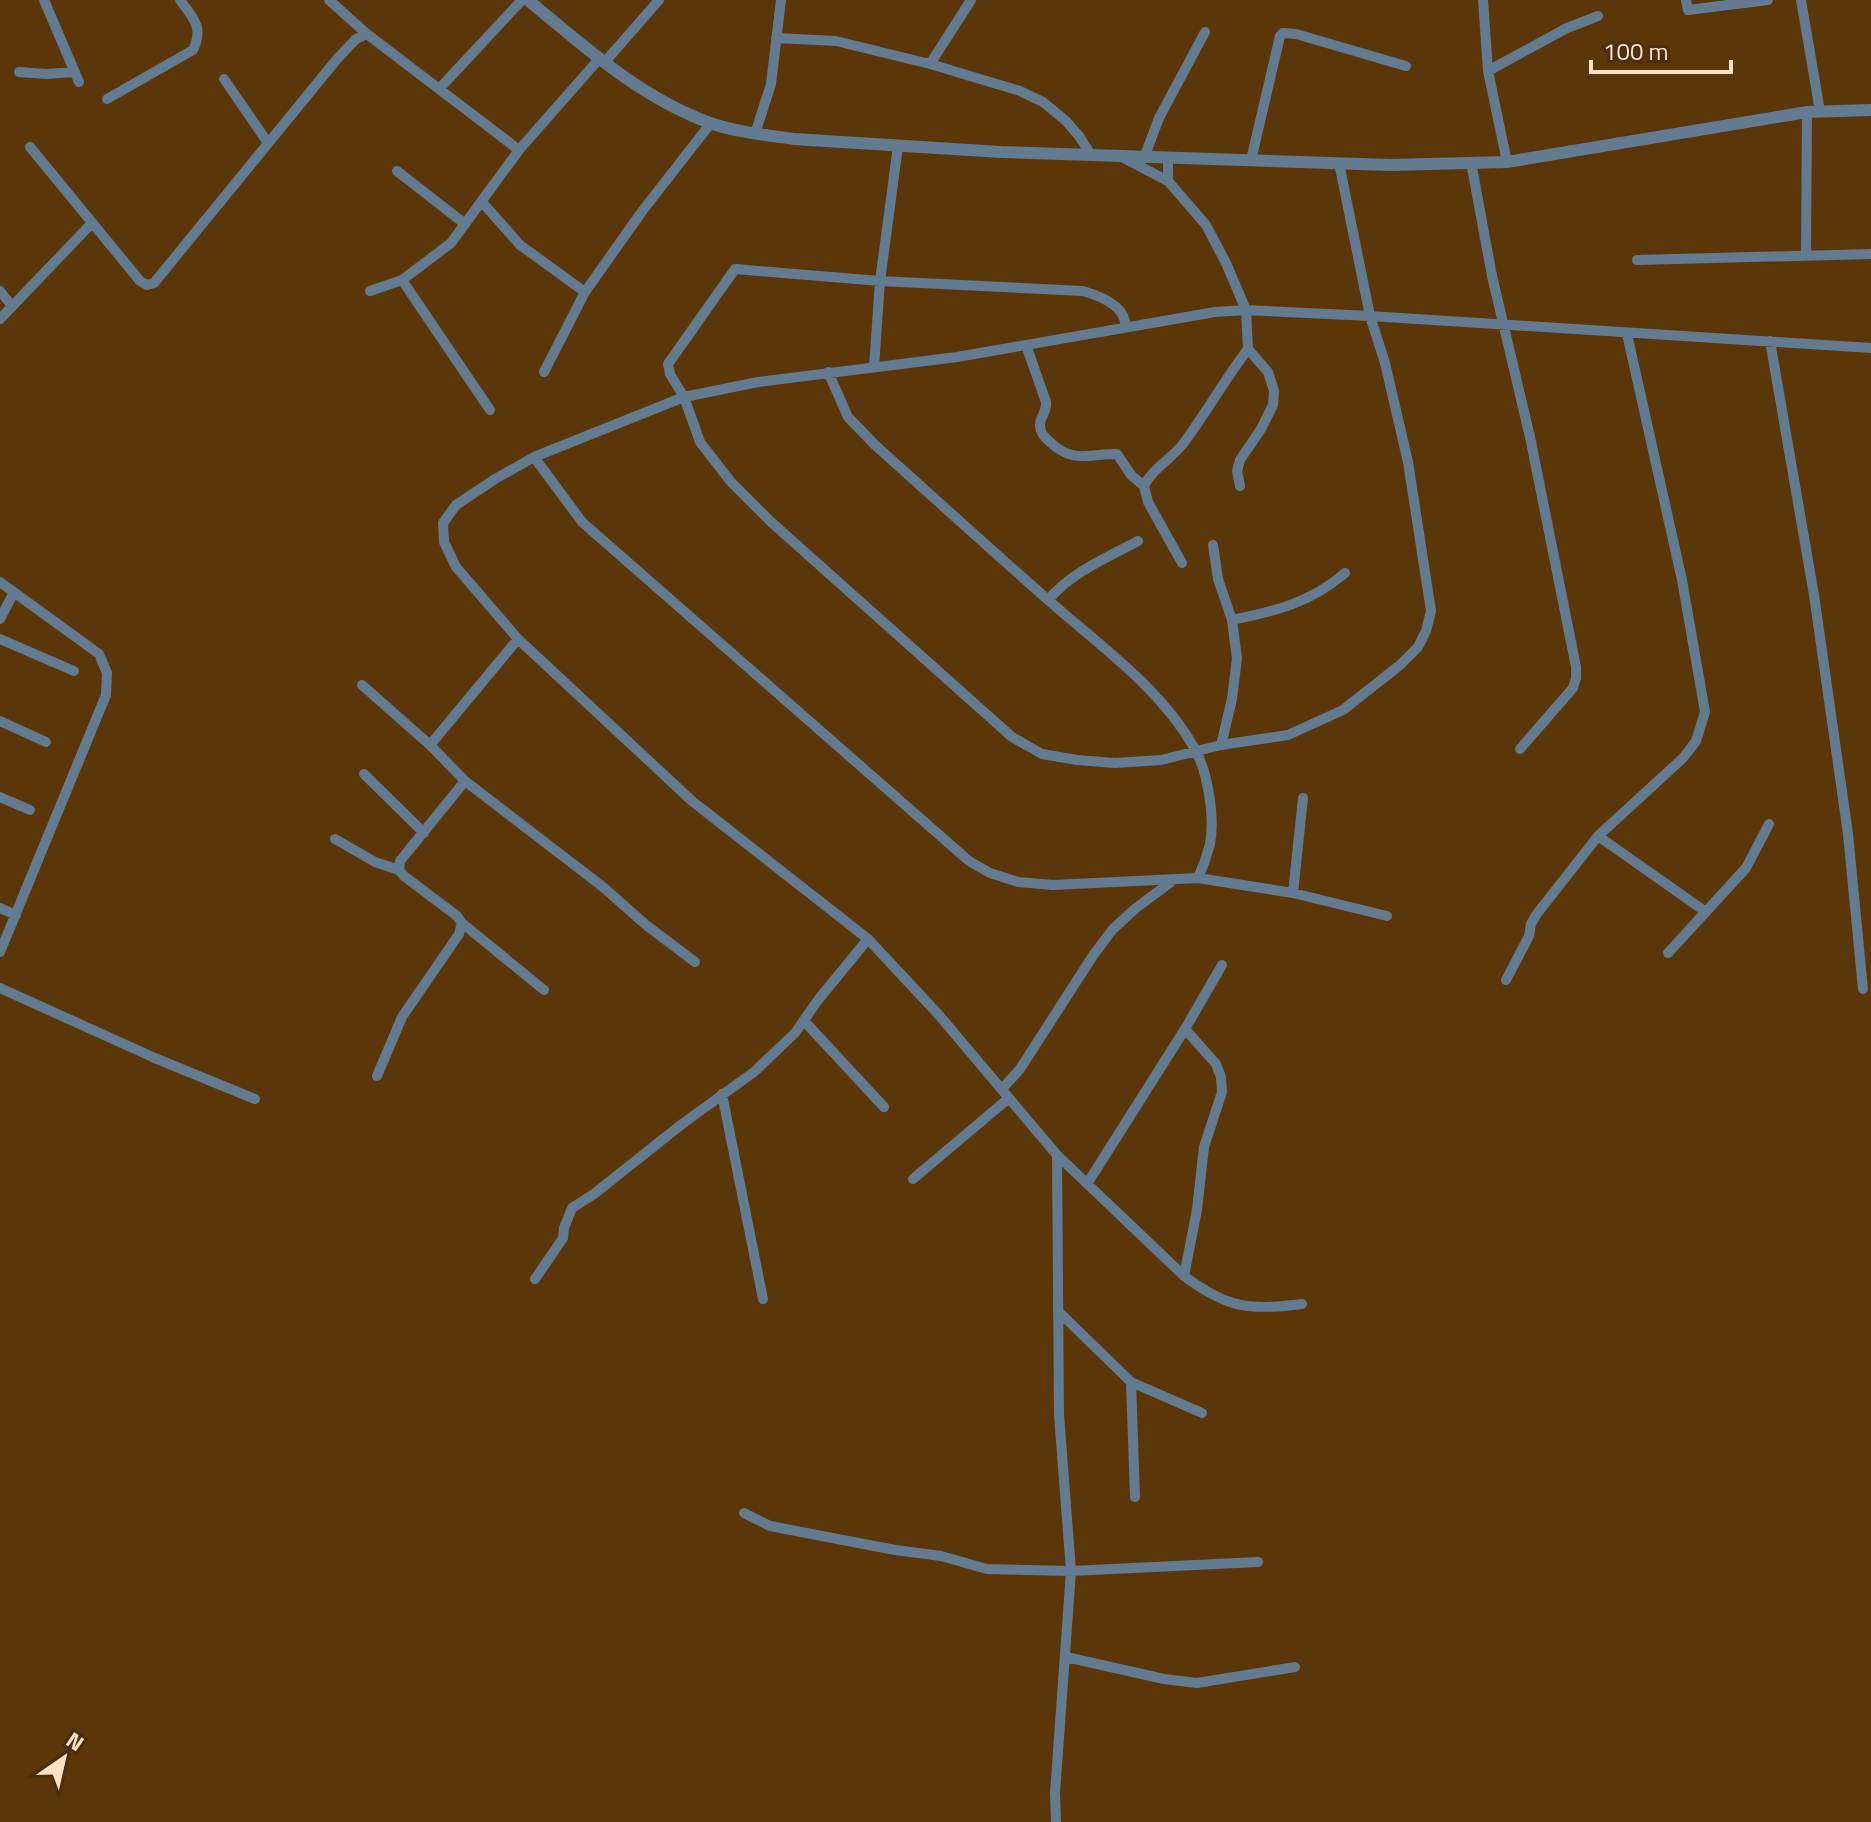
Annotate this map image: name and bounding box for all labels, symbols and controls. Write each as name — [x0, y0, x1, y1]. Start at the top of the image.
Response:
scale bar — [1591, 24, 1731, 74]
text: 100 m — [1603, 33, 1669, 69]
north arrow — [24, 1718, 104, 1798]
text: N — [59, 1723, 91, 1760]

